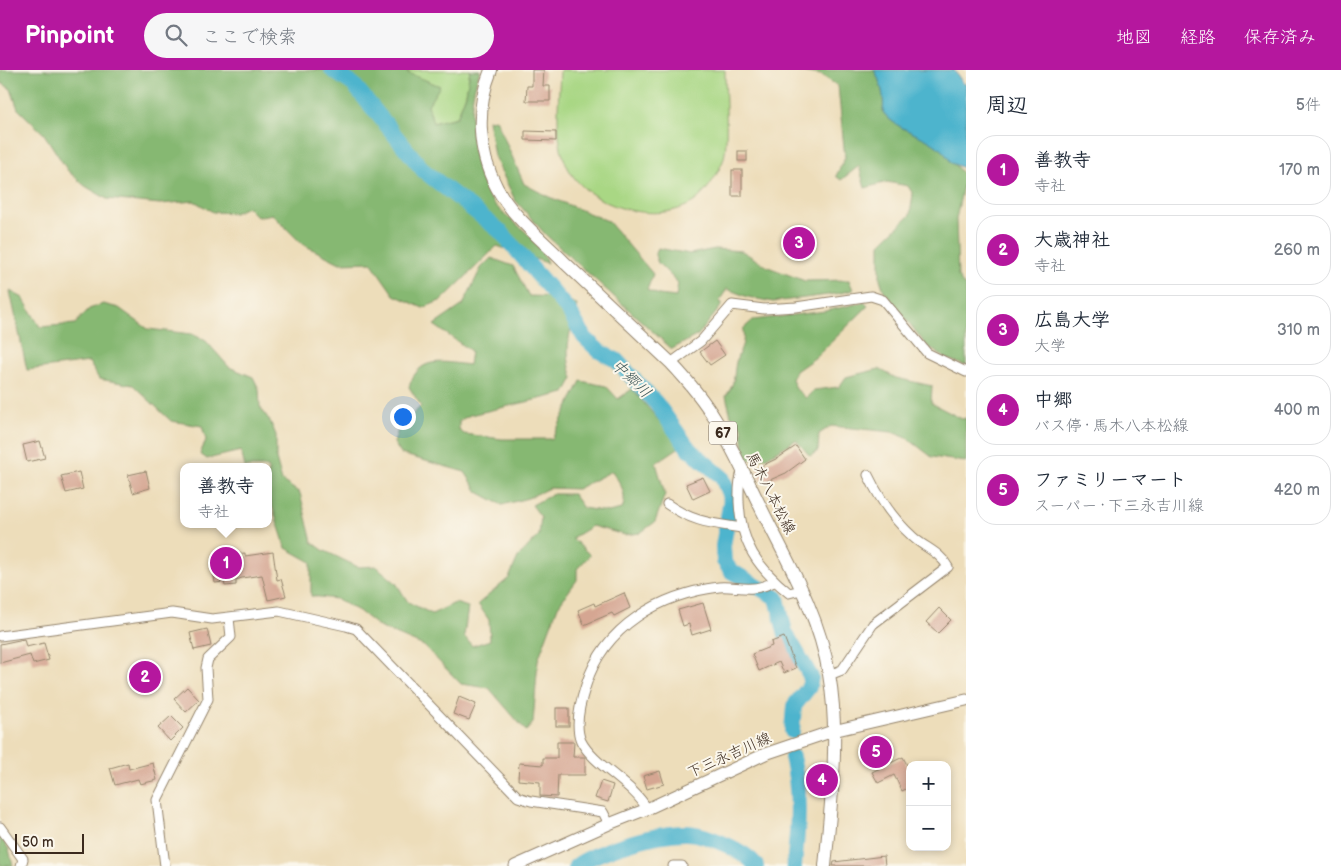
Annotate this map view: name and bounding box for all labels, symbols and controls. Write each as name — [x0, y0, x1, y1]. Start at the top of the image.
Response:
search box — [144, 13, 494, 58]
text: Pinpoint — [25, 21, 114, 50]
icon: search — [162, 21, 190, 49]
text: ここで検索 — [202, 26, 297, 49]
text: 地図 — [1116, 27, 1152, 48]
text: 経路 — [1180, 27, 1216, 48]
text: 保存済み — [1244, 27, 1316, 48]
text: 周辺 — [986, 93, 1028, 118]
text: 5件 — [1296, 96, 1321, 115]
text: 善教寺 — [1034, 149, 1091, 172]
text: 1 — [1000, 161, 1006, 180]
text: 170 m — [1279, 161, 1320, 180]
text: 寺社 — [1034, 177, 1066, 196]
pin: 3 — [783, 224, 815, 262]
text: 大歳神社 — [1034, 229, 1110, 252]
text: 2 — [998, 241, 1008, 260]
text: 260 m — [1274, 241, 1320, 260]
text: 寺社 — [1034, 257, 1066, 276]
text: 広島大学 — [1034, 309, 1110, 332]
text: 3 — [998, 321, 1008, 340]
text: 310 m — [1277, 321, 1320, 340]
text: 大学 — [1034, 337, 1066, 356]
water label: 中郷川 — [607, 356, 655, 403]
text: 中郷 — [1034, 389, 1072, 412]
text: 4 — [998, 401, 1008, 420]
text: 400 m — [1274, 401, 1320, 420]
your location — [390, 404, 416, 430]
text: バス停 · 馬木八本松線 — [1034, 417, 1188, 436]
road number: 67 — [709, 422, 737, 444]
street label: 馬木八本松線 — [742, 449, 799, 538]
popup — [180, 463, 272, 528]
text: ファミリーマート — [1034, 469, 1187, 492]
text: 善教寺 — [197, 475, 255, 498]
text: 5 — [998, 481, 1008, 500]
text: 420 m — [1274, 481, 1320, 500]
text: スーパー · 下三永吉川線 — [1034, 497, 1204, 516]
text: 寺社 — [197, 503, 230, 522]
pin: 1 — [210, 544, 242, 582]
pin: 2 — [129, 658, 161, 696]
street label: 下三永吉川線 — [684, 728, 774, 782]
pin: 5 — [860, 733, 892, 771]
pin: 4 — [806, 761, 838, 799]
map controls — [906, 761, 951, 851]
button: + — [906, 761, 951, 806]
button: − — [906, 806, 951, 851]
scale bar — [15, 831, 84, 854]
text: 50 m — [22, 834, 54, 851]

